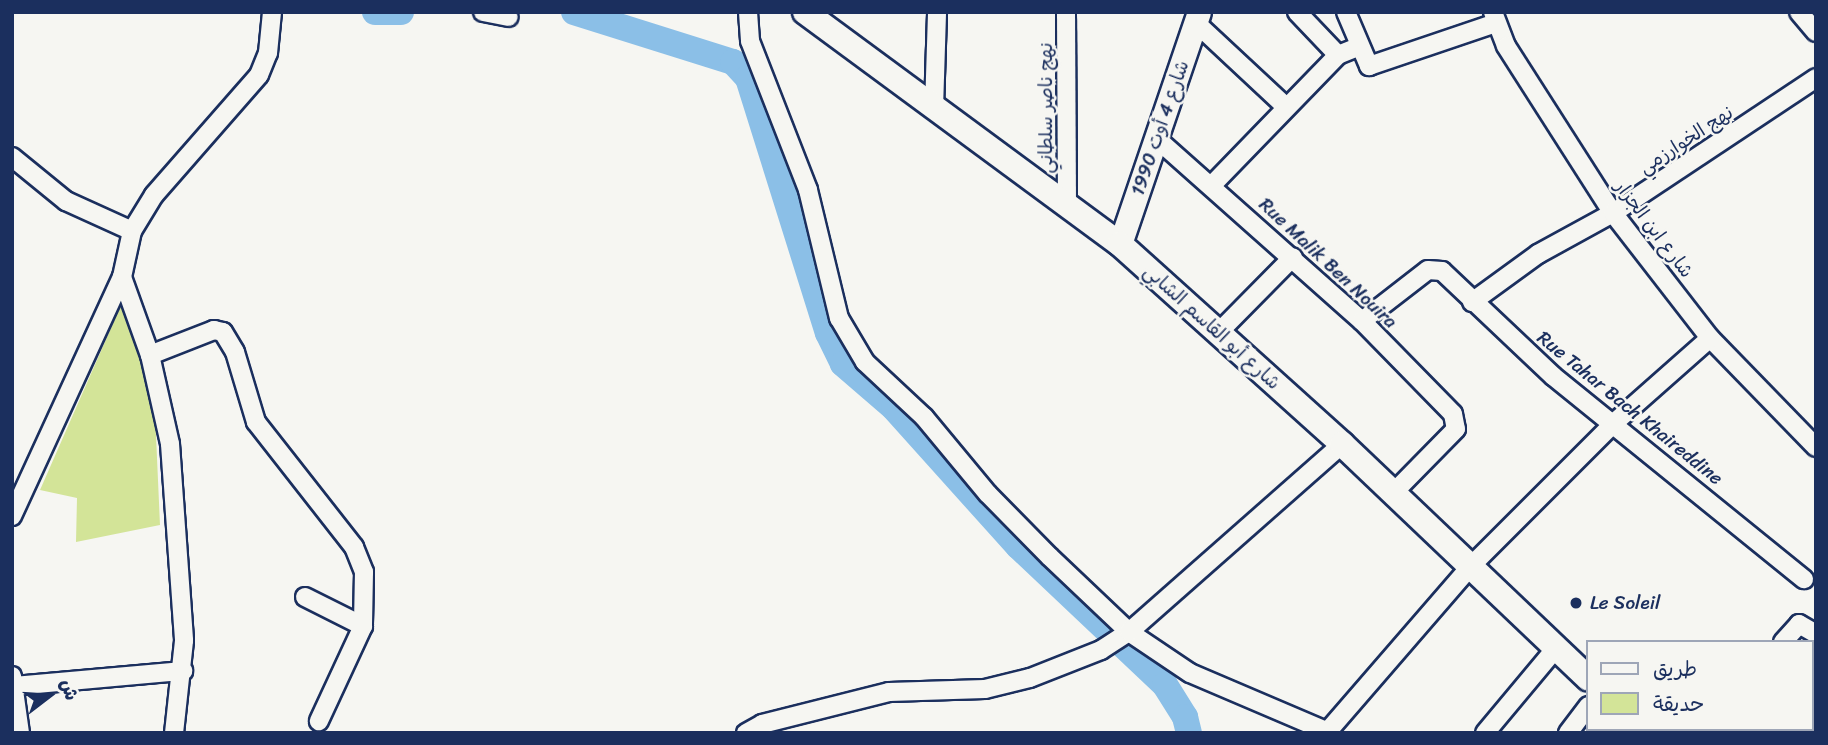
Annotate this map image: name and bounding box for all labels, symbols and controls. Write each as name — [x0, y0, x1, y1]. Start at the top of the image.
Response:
street label: نهج ناصر سلطاني — [1035, 42, 1057, 174]
street label: شارع 4 أوت 1990 — [1126, 57, 1194, 199]
street label: نهج الخوارزمي — [1635, 101, 1737, 179]
street label: شارع ابن الجزار — [1610, 176, 1698, 282]
street label: Rue Malik Ben Nouira — [1255, 193, 1401, 333]
street label: شارع أبو القاسم الشابي — [1139, 260, 1285, 394]
street label: Rue Tahar Bach Khaireddine — [1533, 326, 1727, 490]
place label: Le Soleil — [1590, 592, 1661, 614]
marker: Le Soleil — [1568, 595, 1584, 611]
legend — [1587, 640, 1814, 731]
text: طريق — [1653, 650, 1697, 688]
north arrow — [14, 661, 84, 731]
text: ش — [51, 675, 88, 705]
text: حديقة — [1653, 685, 1704, 723]

